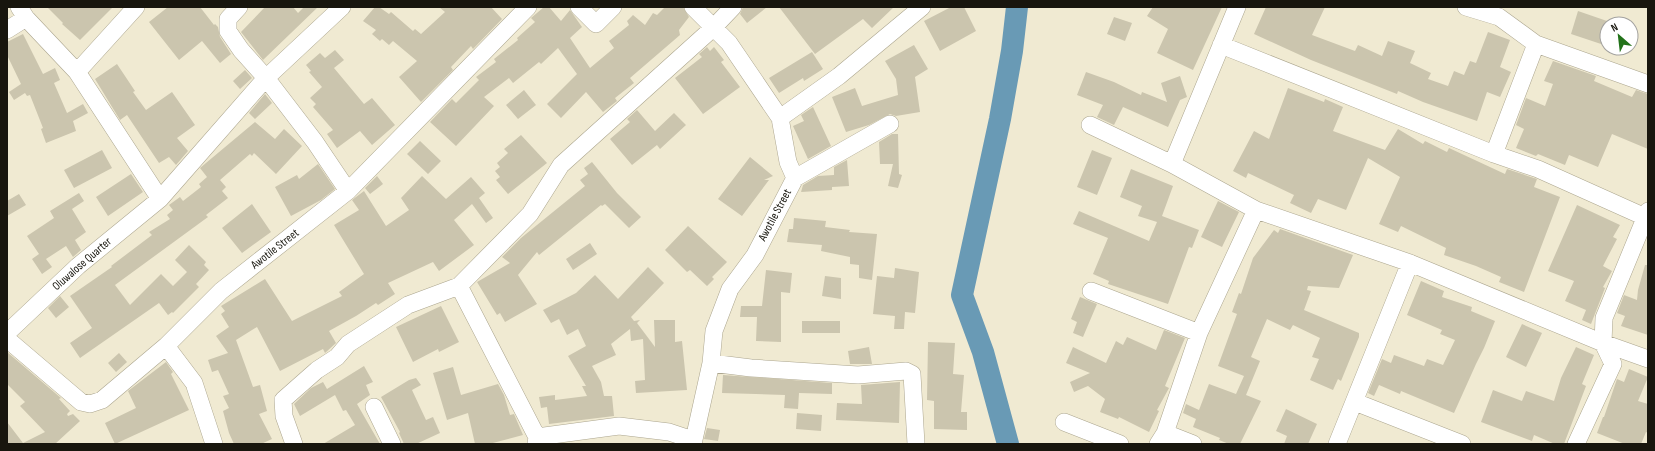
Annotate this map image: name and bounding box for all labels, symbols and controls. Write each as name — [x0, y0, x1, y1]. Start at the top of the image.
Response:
north arrow — [1599, 16, 1639, 56]
text: N — [1609, 20, 1620, 35]
street label: Awotile Street — [755, 186, 795, 244]
street label: Awotile Street — [247, 225, 302, 273]
street label: Oluwalose Quarter — [49, 234, 115, 294]

